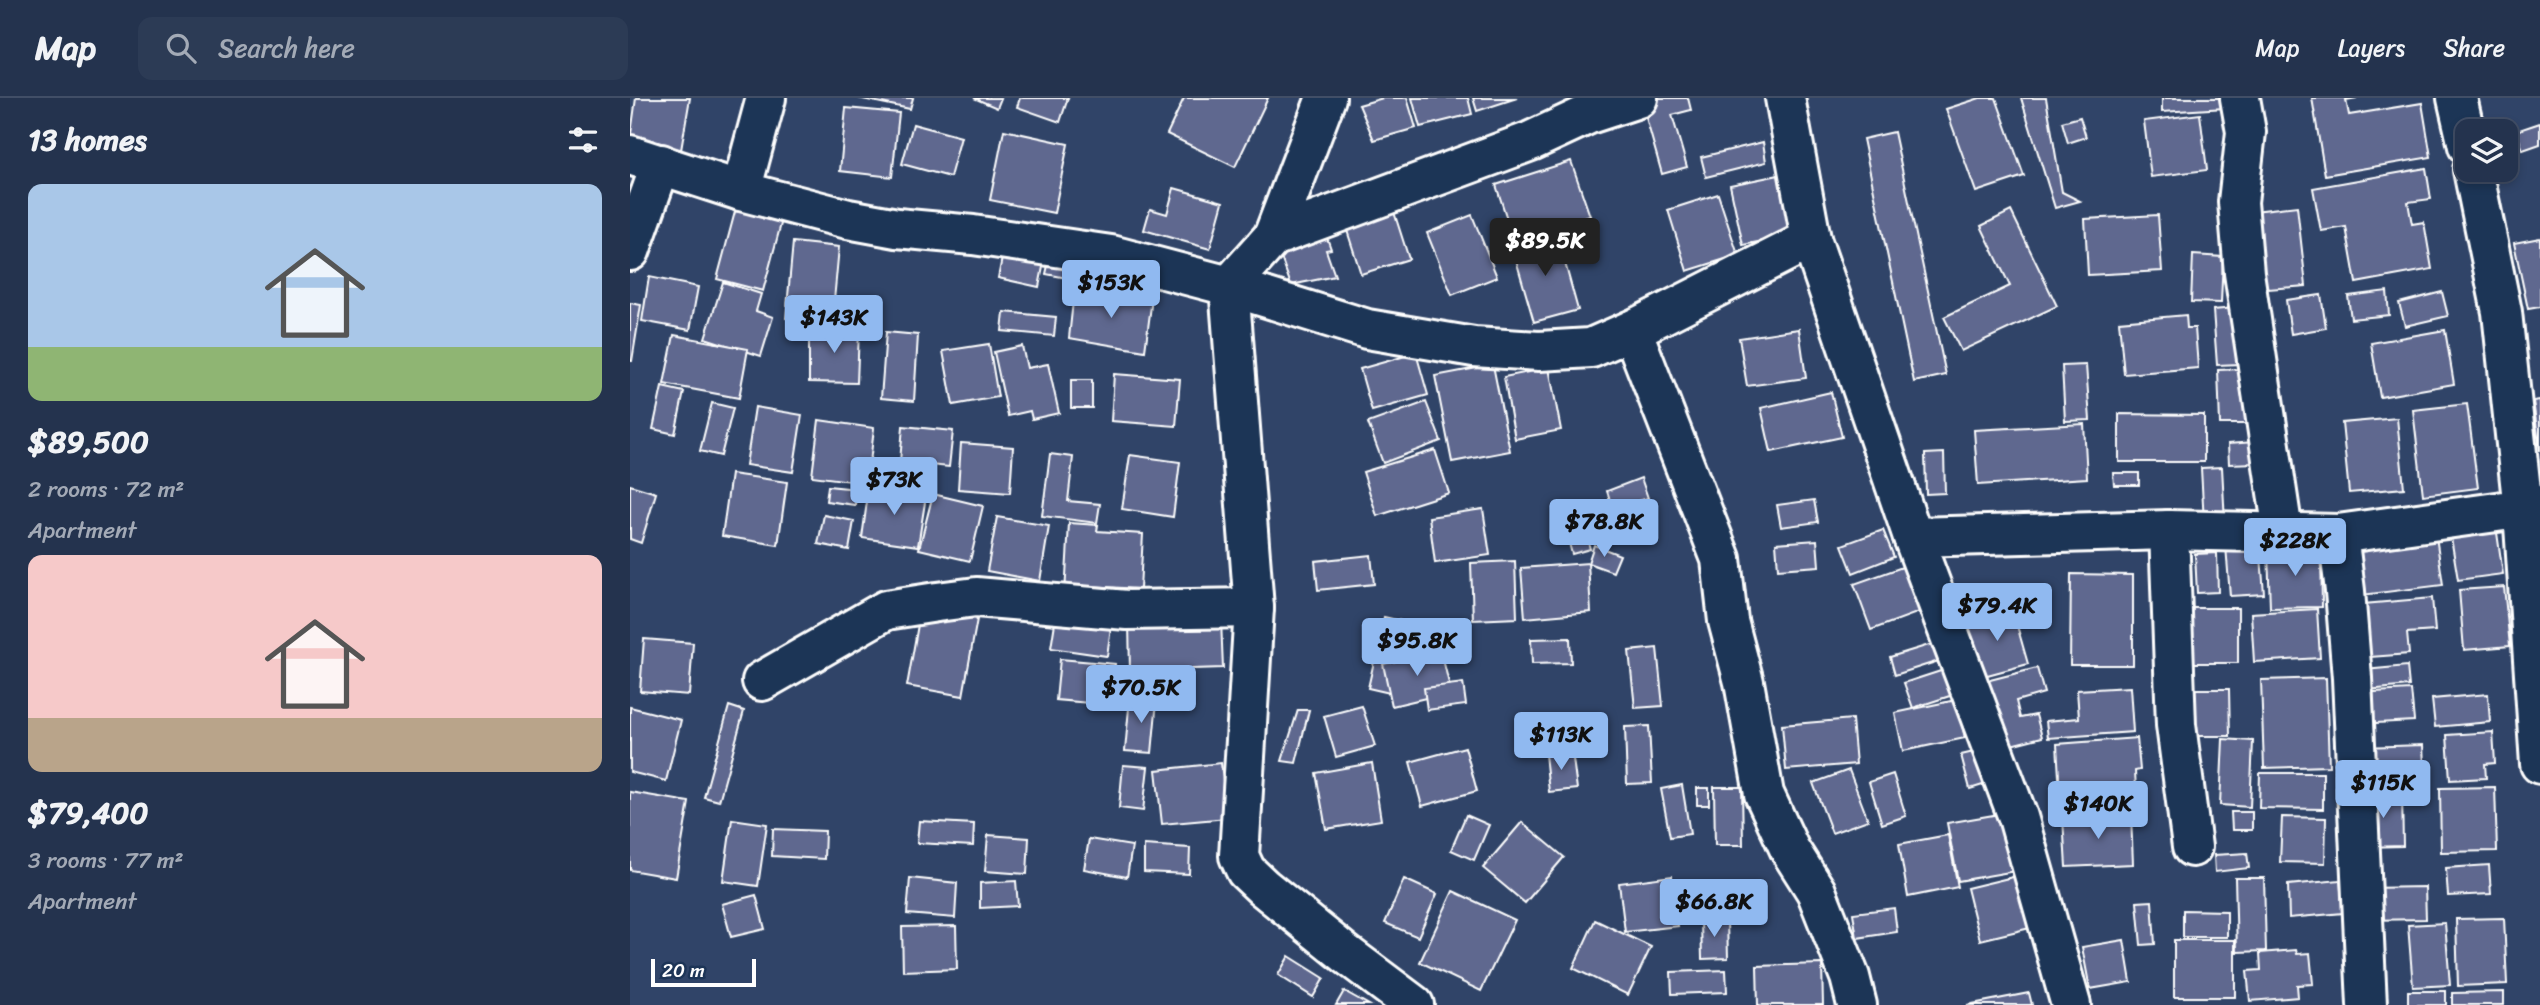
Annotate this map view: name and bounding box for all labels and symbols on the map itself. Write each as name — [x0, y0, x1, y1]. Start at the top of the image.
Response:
pin: $89.5K — [1488, 218, 1602, 278]
pin: $153K — [1062, 260, 1160, 320]
pin: $143K — [785, 296, 883, 355]
pin: $73K — [853, 458, 935, 517]
pin: $78.8K — [1547, 500, 1661, 559]
pin: $228K — [2246, 518, 2344, 578]
pin: $79.4K — [1940, 584, 2054, 643]
pin: $95.8K — [1360, 618, 1474, 678]
pin: $70.5K — [1084, 666, 1198, 725]
pin: $113K — [1512, 712, 1610, 772]
pin: $115K — [2334, 760, 2432, 820]
pin: $140K — [2049, 782, 2147, 841]
pin: $66.8K — [1657, 880, 1771, 939]
scale bar — [651, 956, 756, 988]

